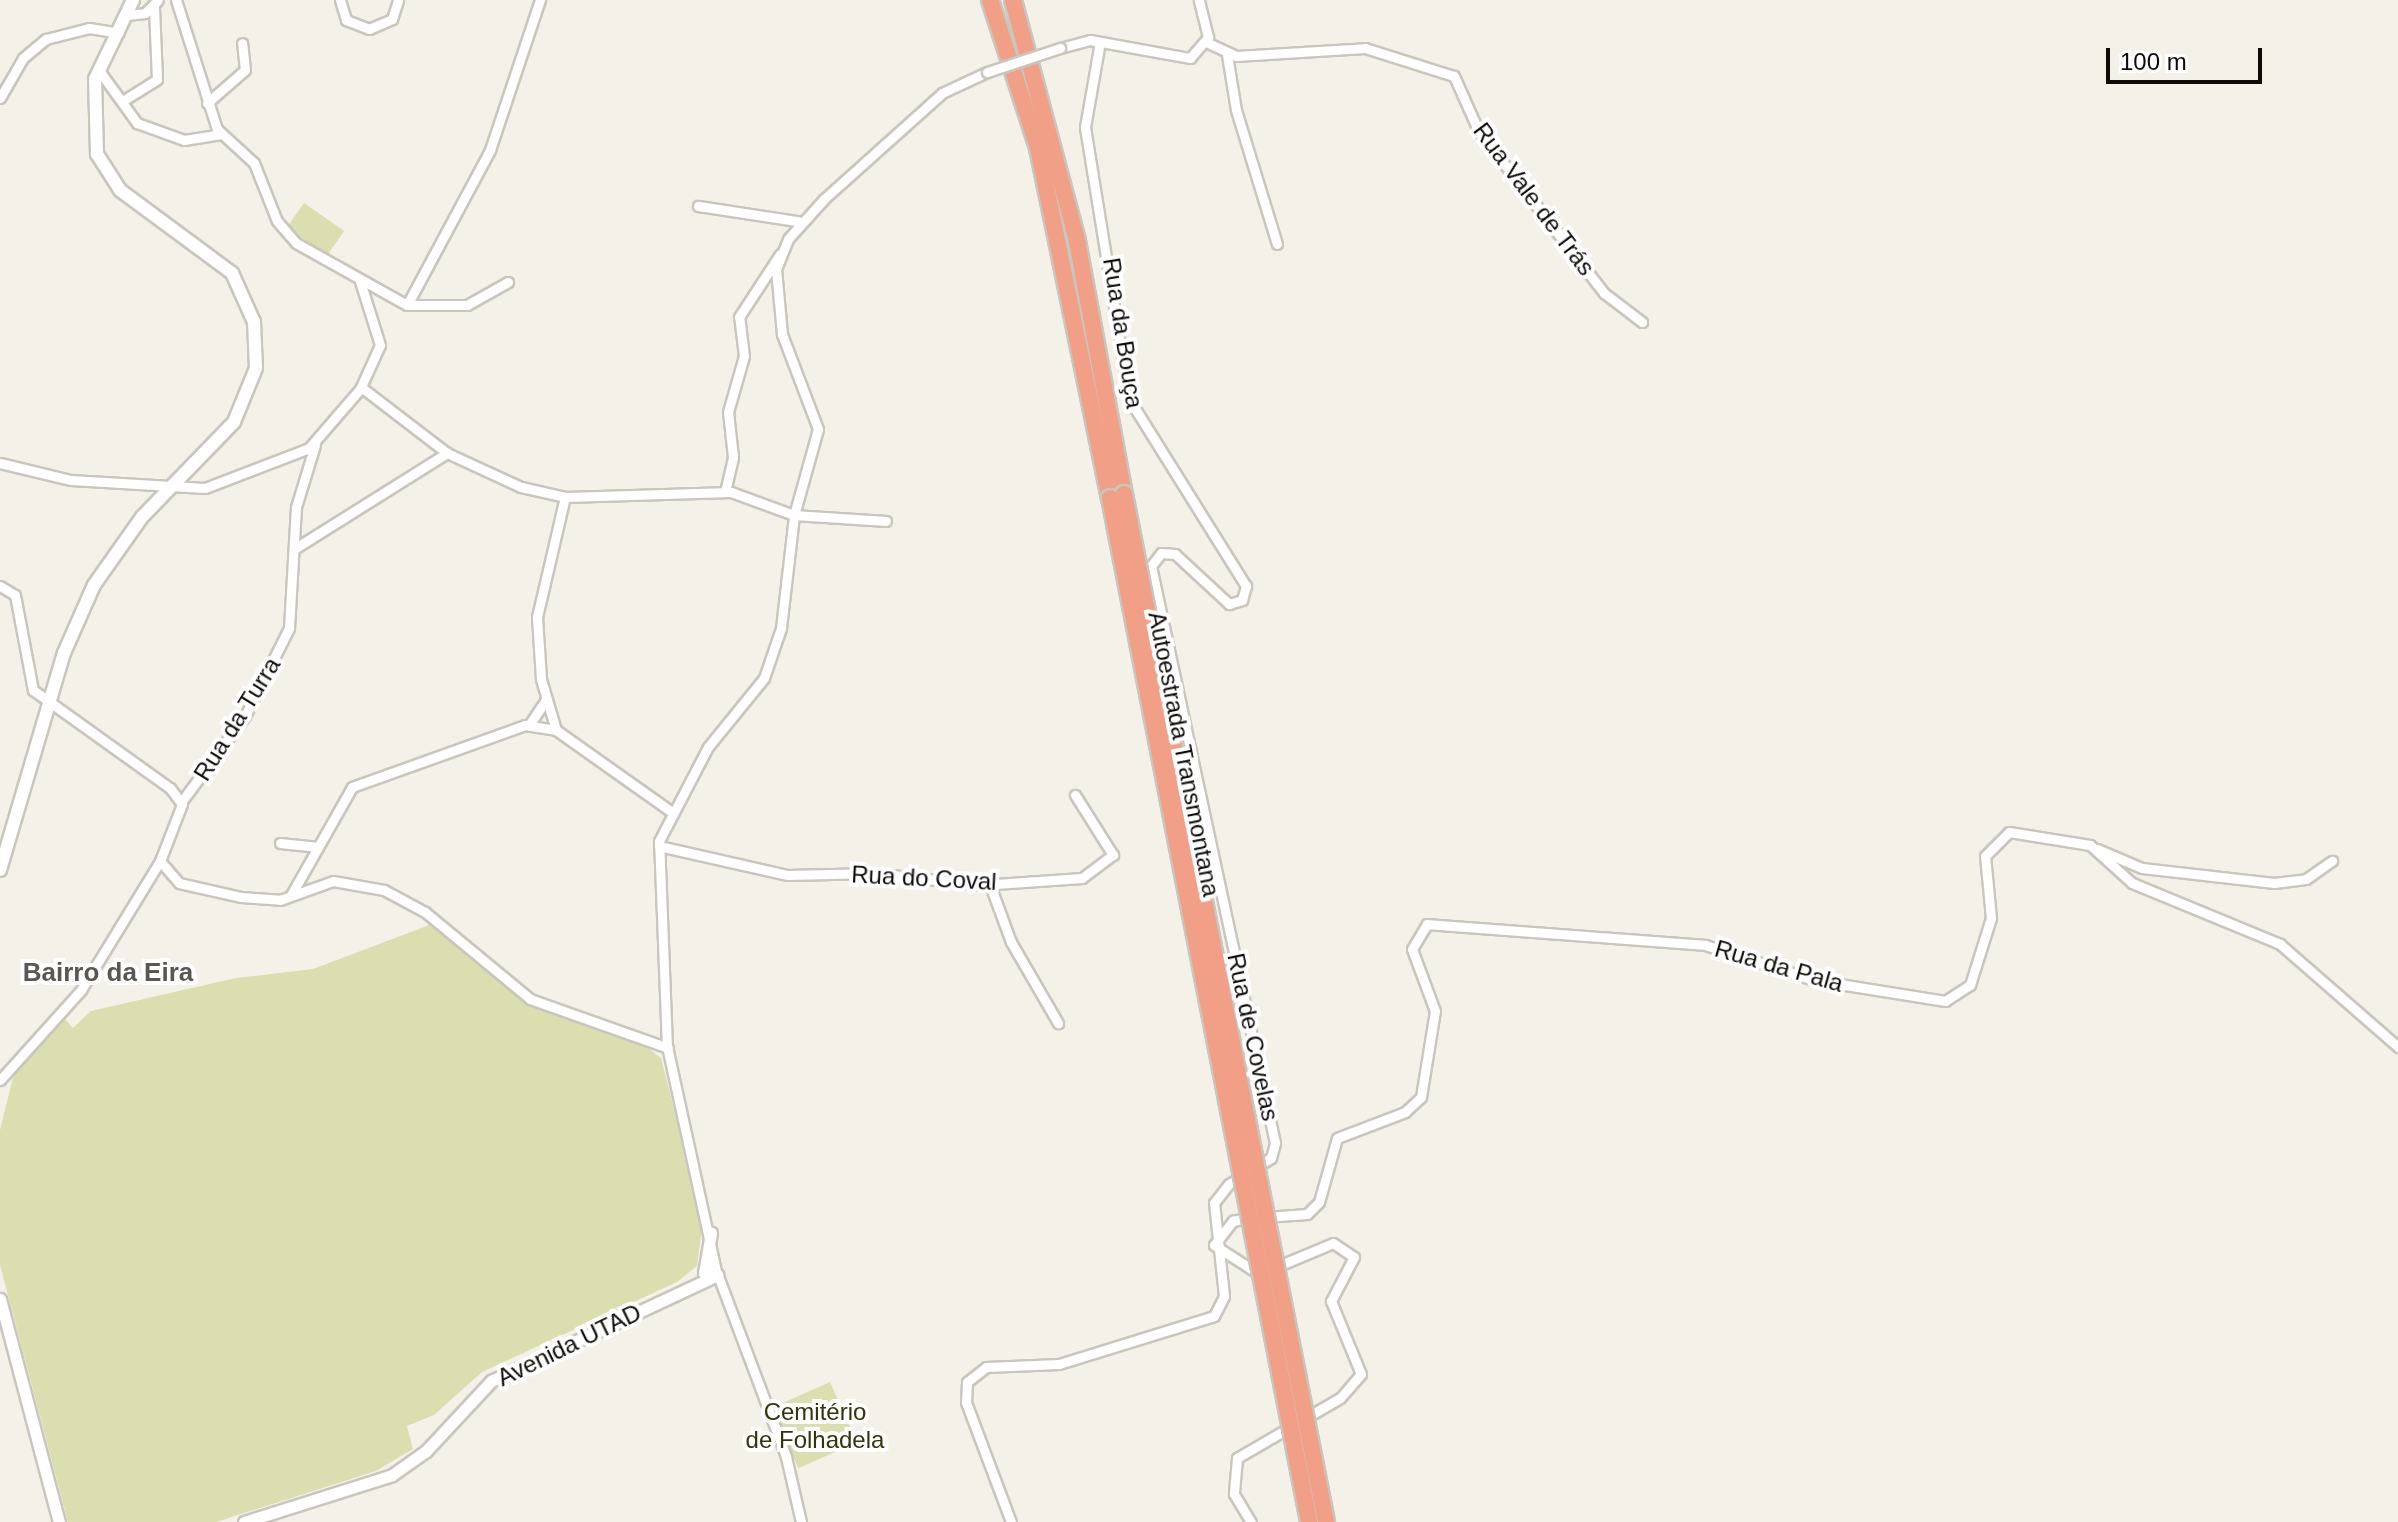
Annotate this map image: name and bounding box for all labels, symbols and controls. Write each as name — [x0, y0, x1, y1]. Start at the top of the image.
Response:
scale bar — [2110, 32, 2266, 82]
text: 100 m — [2120, 48, 2187, 75]
street label: Rua Vale de Trás — [1467, 117, 1601, 281]
street label: Rua da Bouça — [1097, 256, 1149, 410]
street label: Autoestrada Transmontana — [1142, 609, 1226, 899]
street label: Rua da Turra — [188, 652, 286, 786]
street label: Rua do Coval — [851, 860, 997, 896]
street label: Rua da Pala — [1712, 934, 1846, 998]
street label: Rua de Covelas — [1221, 950, 1285, 1124]
district label: Bairro da Eira — [23, 957, 193, 989]
street label: Avenida UTAD — [492, 1298, 646, 1392]
park label: Cemitério de Folhadela — [746, 1398, 884, 1454]

